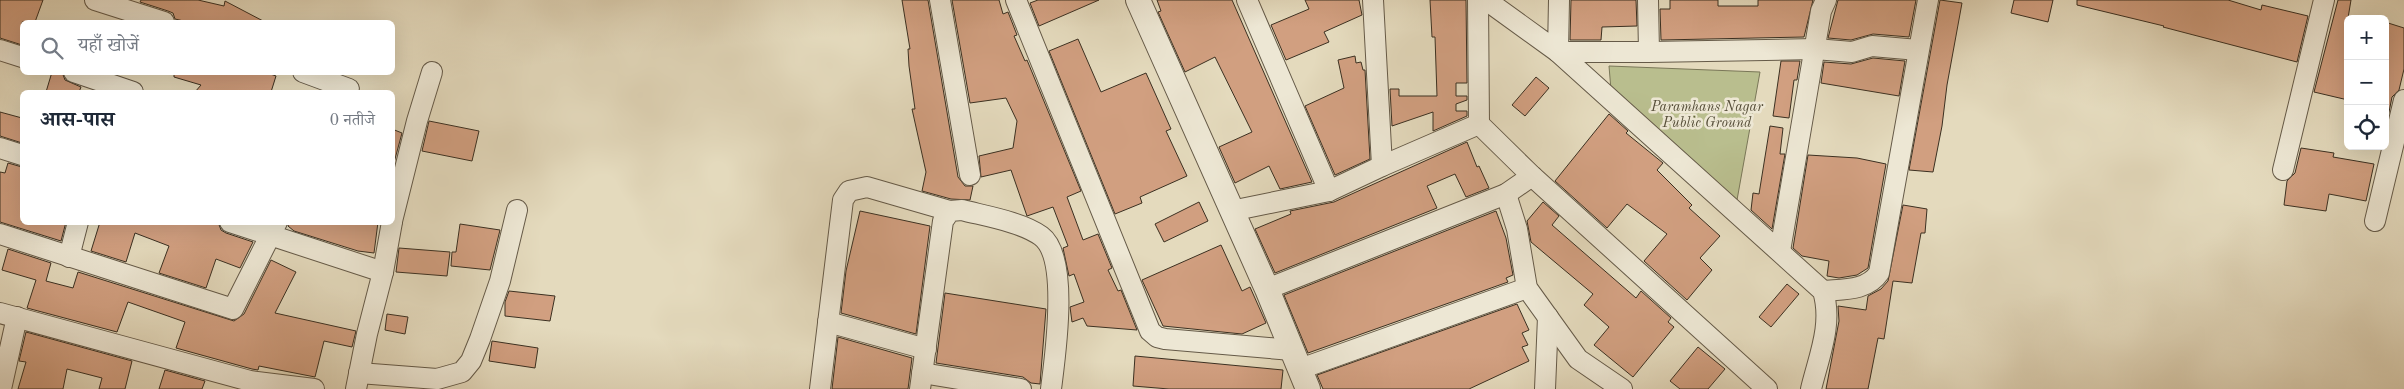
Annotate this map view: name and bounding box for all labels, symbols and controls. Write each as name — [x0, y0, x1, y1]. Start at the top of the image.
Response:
map controls — [2344, 15, 2389, 150]
button: + — [2344, 15, 2389, 60]
search box — [20, 20, 395, 75]
icon: search — [38, 34, 66, 62]
text: यहाँ खोजें — [78, 37, 139, 56]
button: − — [2344, 60, 2389, 105]
park label: Paramhans Nagar Public Ground — [1650, 100, 1764, 130]
button: locate — [2344, 105, 2389, 150]
text: आस-पास — [40, 110, 115, 131]
text: 0 नतीजे — [330, 113, 375, 129]

